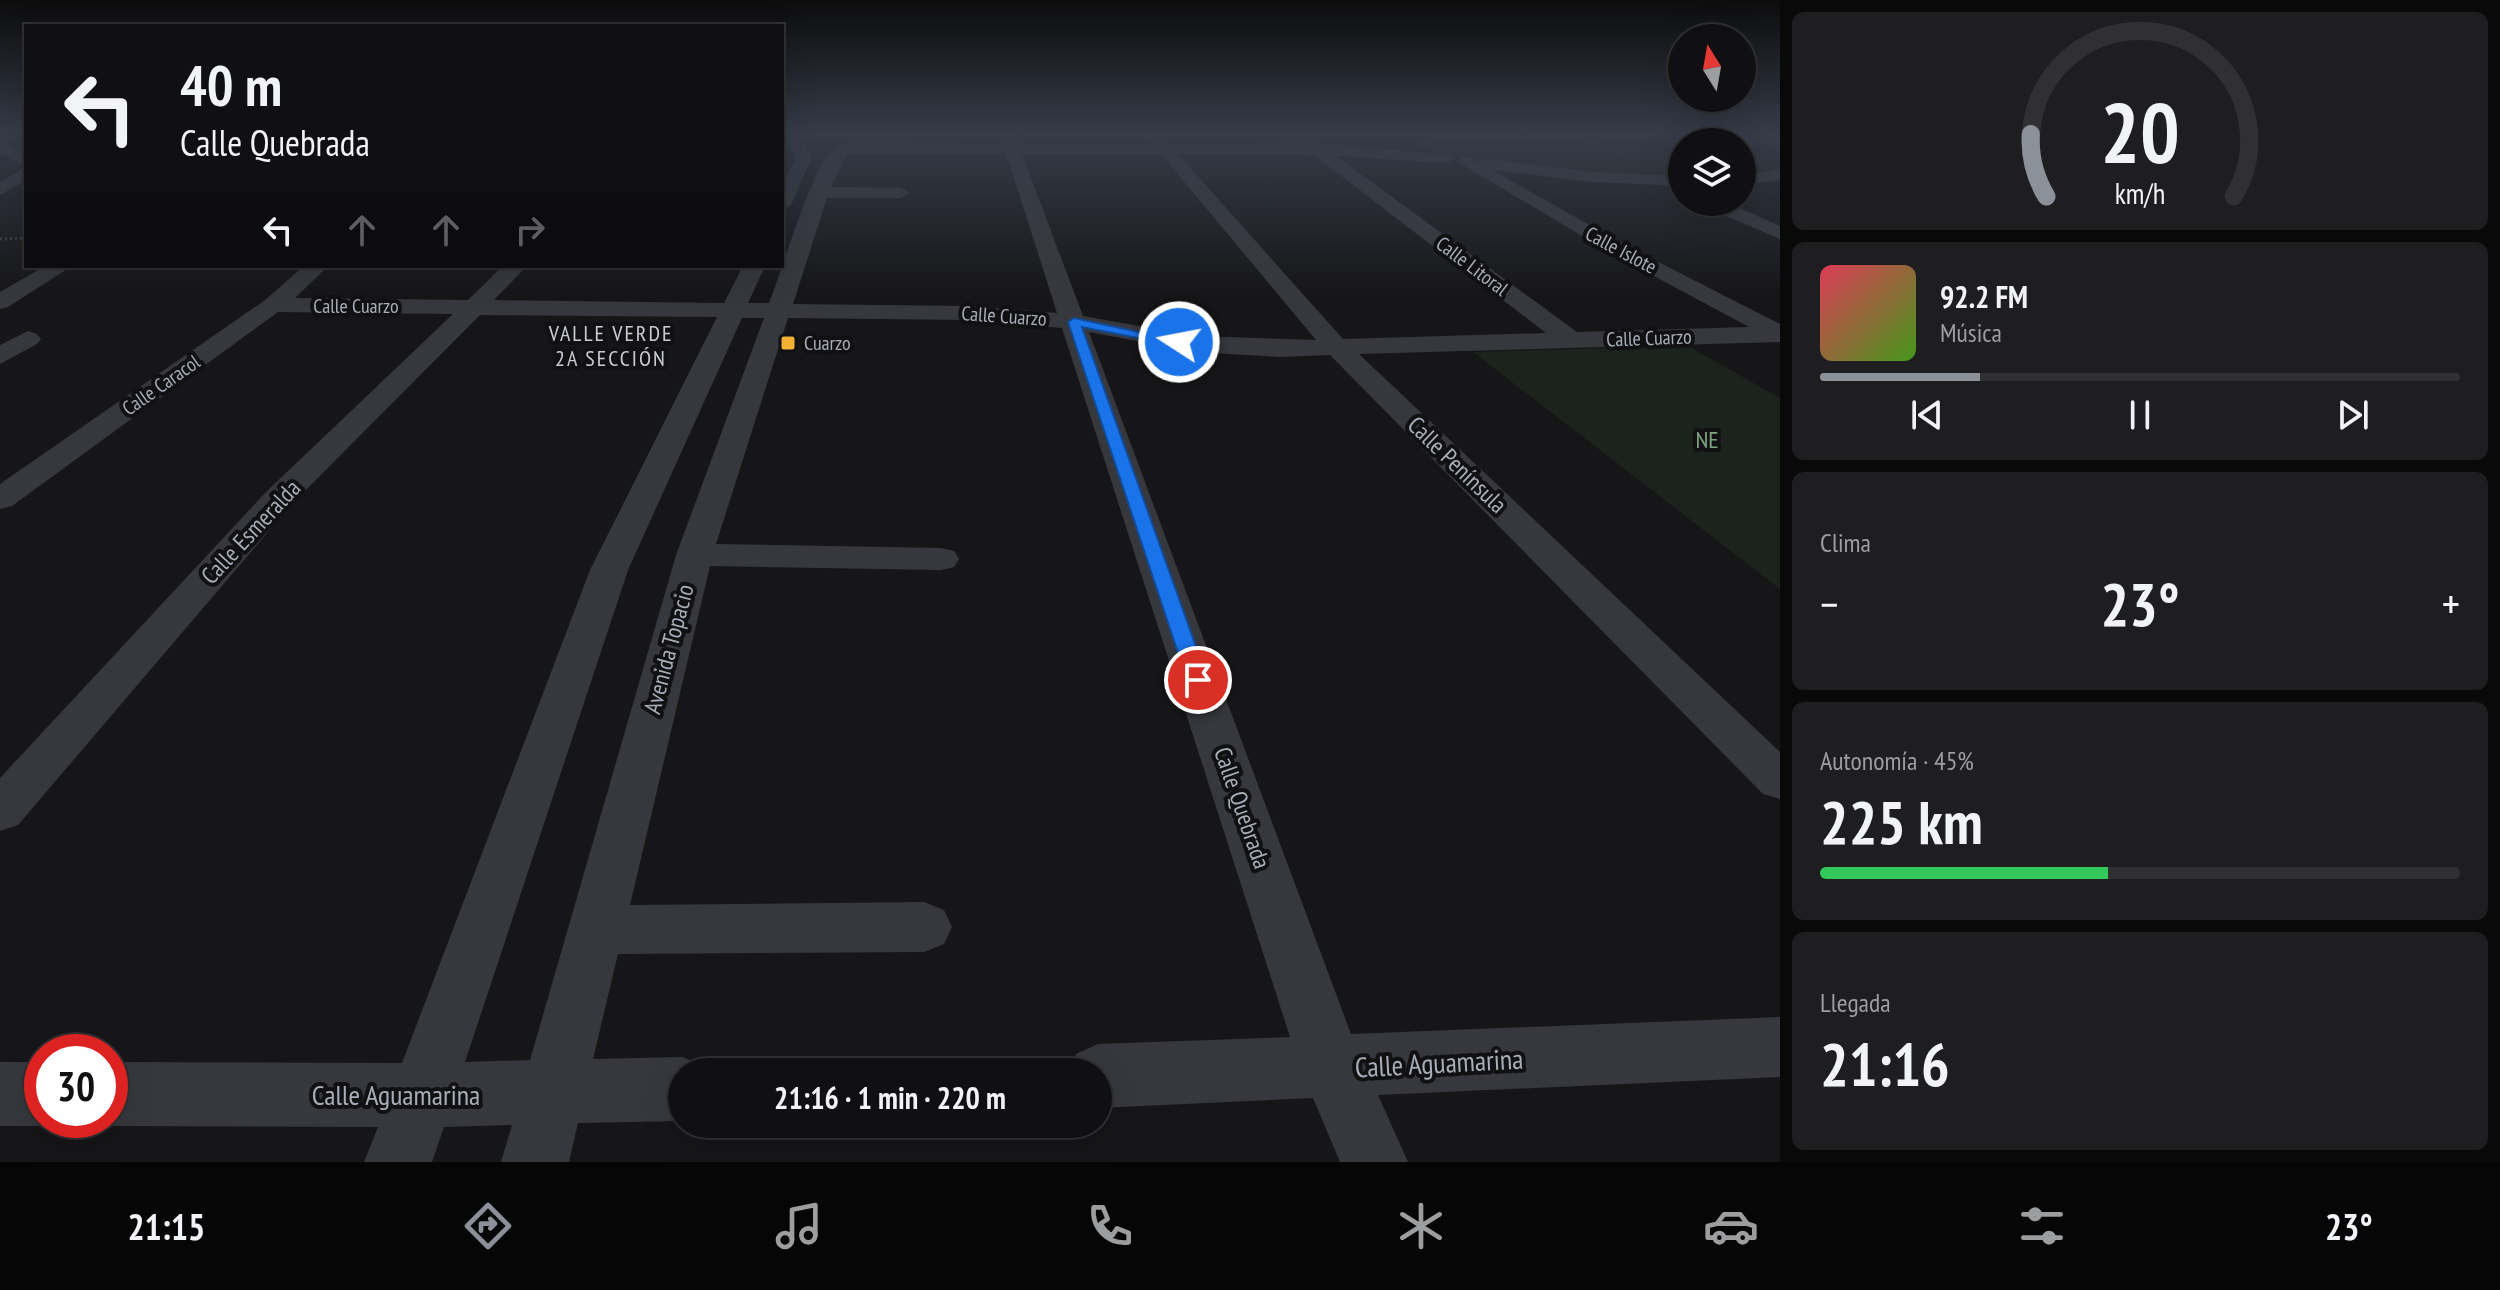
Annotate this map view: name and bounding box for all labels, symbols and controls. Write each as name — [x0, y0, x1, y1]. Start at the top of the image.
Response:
north arrow — [1668, 24, 1756, 112]
map controls — [1668, 24, 1756, 216]
text: 40 m — [180, 49, 282, 121]
icon: left — [48, 56, 152, 160]
text: 20 — [2100, 78, 2180, 186]
text: Calle Quebrada — [180, 119, 370, 166]
button: layers — [1668, 128, 1756, 216]
text: km/h — [2115, 175, 2165, 212]
icon: left — [256, 208, 300, 252]
icon: ahead — [340, 208, 384, 252]
icon: ahead — [424, 208, 468, 252]
icon: right — [508, 208, 552, 252]
street label: Calle Islote — [1581, 220, 1661, 280]
street label: Calle Litoral — [1431, 230, 1513, 302]
text: 92.2 FM — [1940, 277, 2028, 316]
street label: Calle Cuarzo — [313, 293, 399, 319]
street label: Calle Cuarzo — [961, 300, 1047, 332]
position arrow — [1137, 300, 1221, 384]
text: Música — [1940, 316, 2002, 349]
district label: VALLE VERDE 2A SECCIÓN — [548, 319, 673, 372]
street label: Calle Cuarzo — [1606, 324, 1692, 352]
place label: Cuarzo — [804, 330, 851, 356]
marker: Cuarzo — [779, 334, 797, 352]
street label: Calle Caracol — [117, 349, 205, 421]
icon: previous — [1905, 393, 1949, 437]
icon: pause — [2118, 393, 2162, 437]
icon: next — [2331, 393, 2375, 437]
street label: Calle Península — [1401, 410, 1514, 520]
park label: NE — [1695, 424, 1719, 455]
street label: Calle Esmeralda — [194, 473, 307, 591]
text: Clima — [1820, 526, 1871, 559]
text: 23° — [2100, 565, 2180, 643]
text: − — [1820, 575, 1838, 632]
text: + — [2442, 575, 2460, 632]
street label: Avenida Topacio — [636, 581, 701, 717]
pin — [1164, 646, 1232, 714]
icon: arrive — [1176, 658, 1220, 702]
street label: Calle Quebrada — [1207, 743, 1278, 873]
text: Autonomía · 45% — [1820, 744, 1974, 777]
text: 225 km — [1820, 783, 1983, 861]
text: Llegada — [1820, 986, 1891, 1019]
text: 21:16 — [1820, 1025, 1950, 1103]
speed limit sign: 30 — [24, 1034, 128, 1138]
street label: Calle Aguamarina — [1354, 1040, 1524, 1085]
street label: Calle Aguamarina — [312, 1076, 480, 1113]
text: 21:16 · 1 min · 220 m — [774, 1078, 1006, 1117]
icon: directions — [460, 1198, 516, 1254]
icon: music — [771, 1198, 827, 1254]
icon: phone — [1082, 1198, 1138, 1254]
icon: climate — [1393, 1198, 1449, 1254]
icon: car — [1703, 1198, 1759, 1254]
icon: filters — [2014, 1198, 2070, 1254]
text: 21:15 — [127, 1203, 205, 1250]
text: 23° — [2325, 1203, 2373, 1250]

